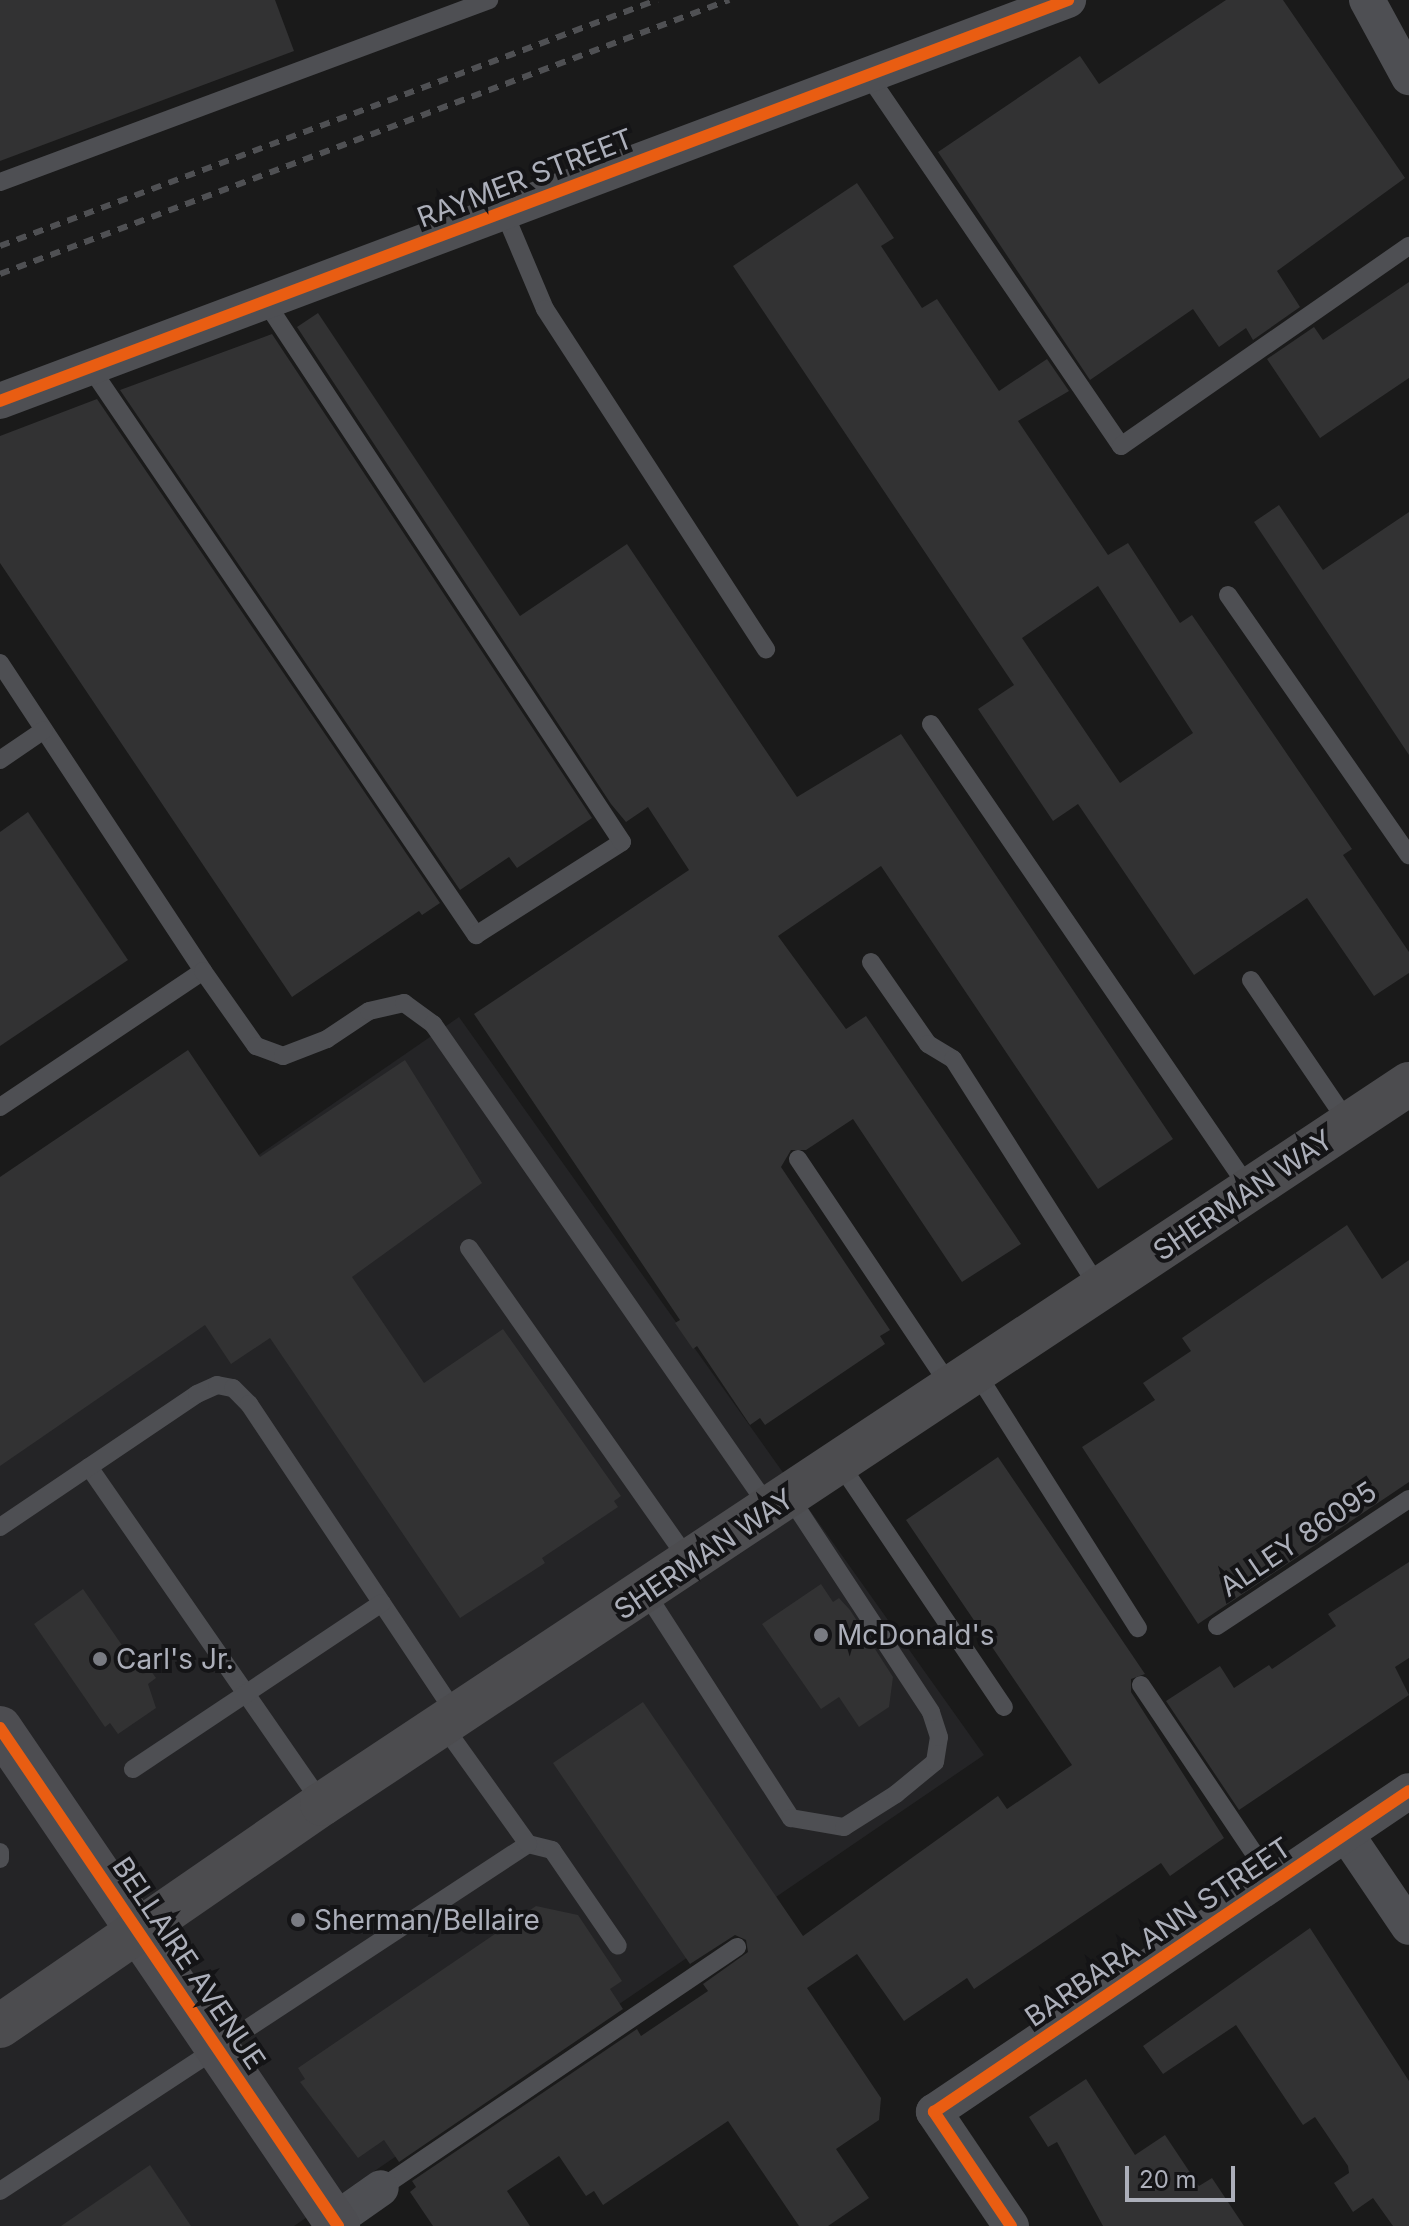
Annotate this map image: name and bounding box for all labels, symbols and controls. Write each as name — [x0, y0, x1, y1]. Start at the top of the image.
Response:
street label: RAYMER STREET — [413, 121, 637, 235]
street label: SHERMAN WAY — [1147, 1123, 1339, 1267]
street label: ALLEY 86095 — [1213, 1474, 1383, 1604]
street label: SHERMAN WAY — [608, 1482, 800, 1626]
place label: McDonald's — [837, 1618, 995, 1652]
marker: McDonald's — [812, 1626, 830, 1644]
place label: Carl's Jr. — [116, 1642, 234, 1676]
marker: Carl's Jr. — [91, 1650, 109, 1668]
street label: BARBARA ANN STREET — [1019, 1830, 1297, 2034]
street label: BELLAIRE AVENUE — [106, 1851, 272, 2075]
place label: Sherman/Bellaire — [314, 1903, 540, 1937]
marker: Sherman/Bellaire — [289, 1911, 307, 1929]
scale bar — [1129, 2150, 1239, 2200]
text: 20 m — [1139, 2165, 1197, 2194]

